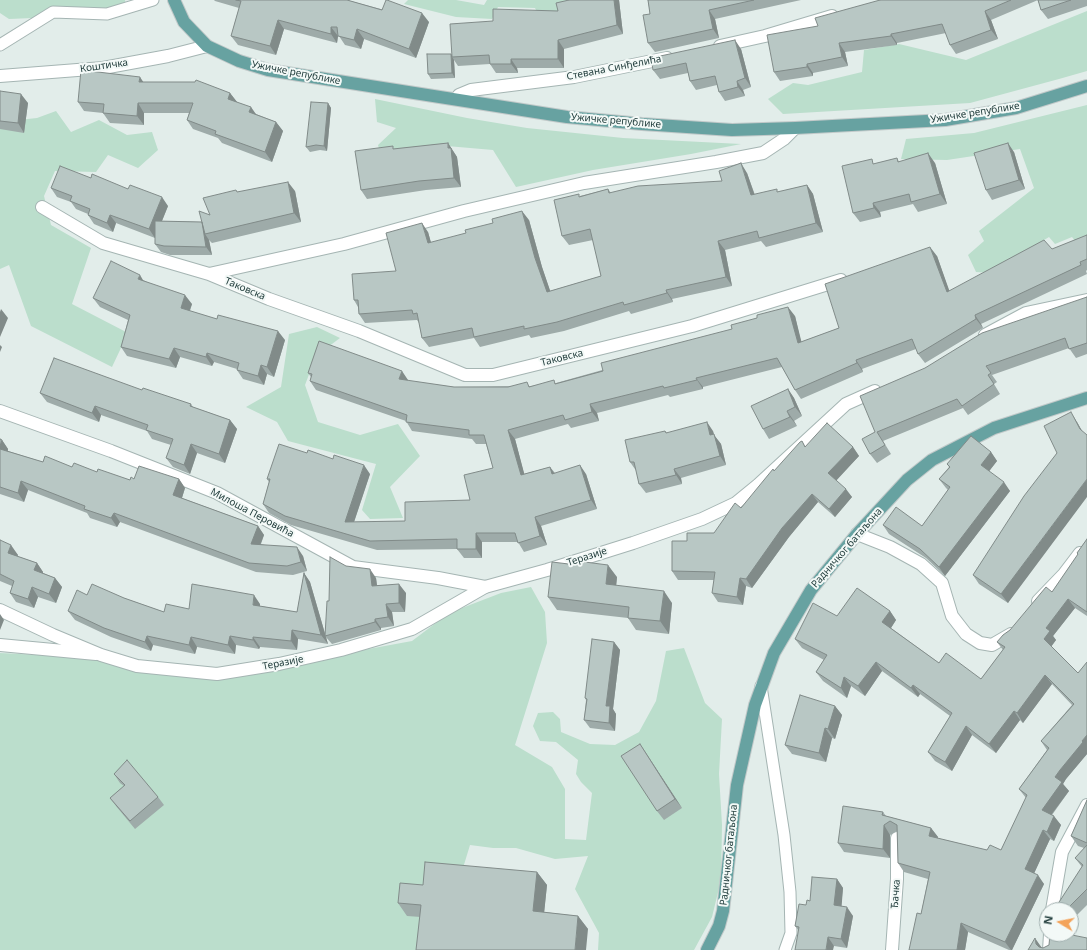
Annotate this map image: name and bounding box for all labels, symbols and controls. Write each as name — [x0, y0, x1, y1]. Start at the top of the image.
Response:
street label: Стевана Синђелића — [566, 53, 662, 83]
street label: Коштичка — [79, 57, 129, 75]
street label: Ужичке републике — [251, 59, 341, 87]
street label: Ужичке републике — [930, 100, 1020, 126]
street label: Ужичке републике — [571, 111, 661, 131]
street label: Таковска — [223, 275, 267, 303]
street label: Таковска — [540, 347, 584, 369]
street label: Милоша Перовића — [208, 486, 296, 540]
street label: Радничког батаљона — [809, 506, 885, 590]
street label: Теразије — [565, 545, 609, 569]
street label: Теразије — [261, 653, 305, 673]
street label: Радничког батаљона — [718, 804, 740, 906]
street label: Ђачка — [889, 879, 903, 909]
north arrow — [1039, 902, 1079, 942]
text: N — [1040, 914, 1056, 926]

